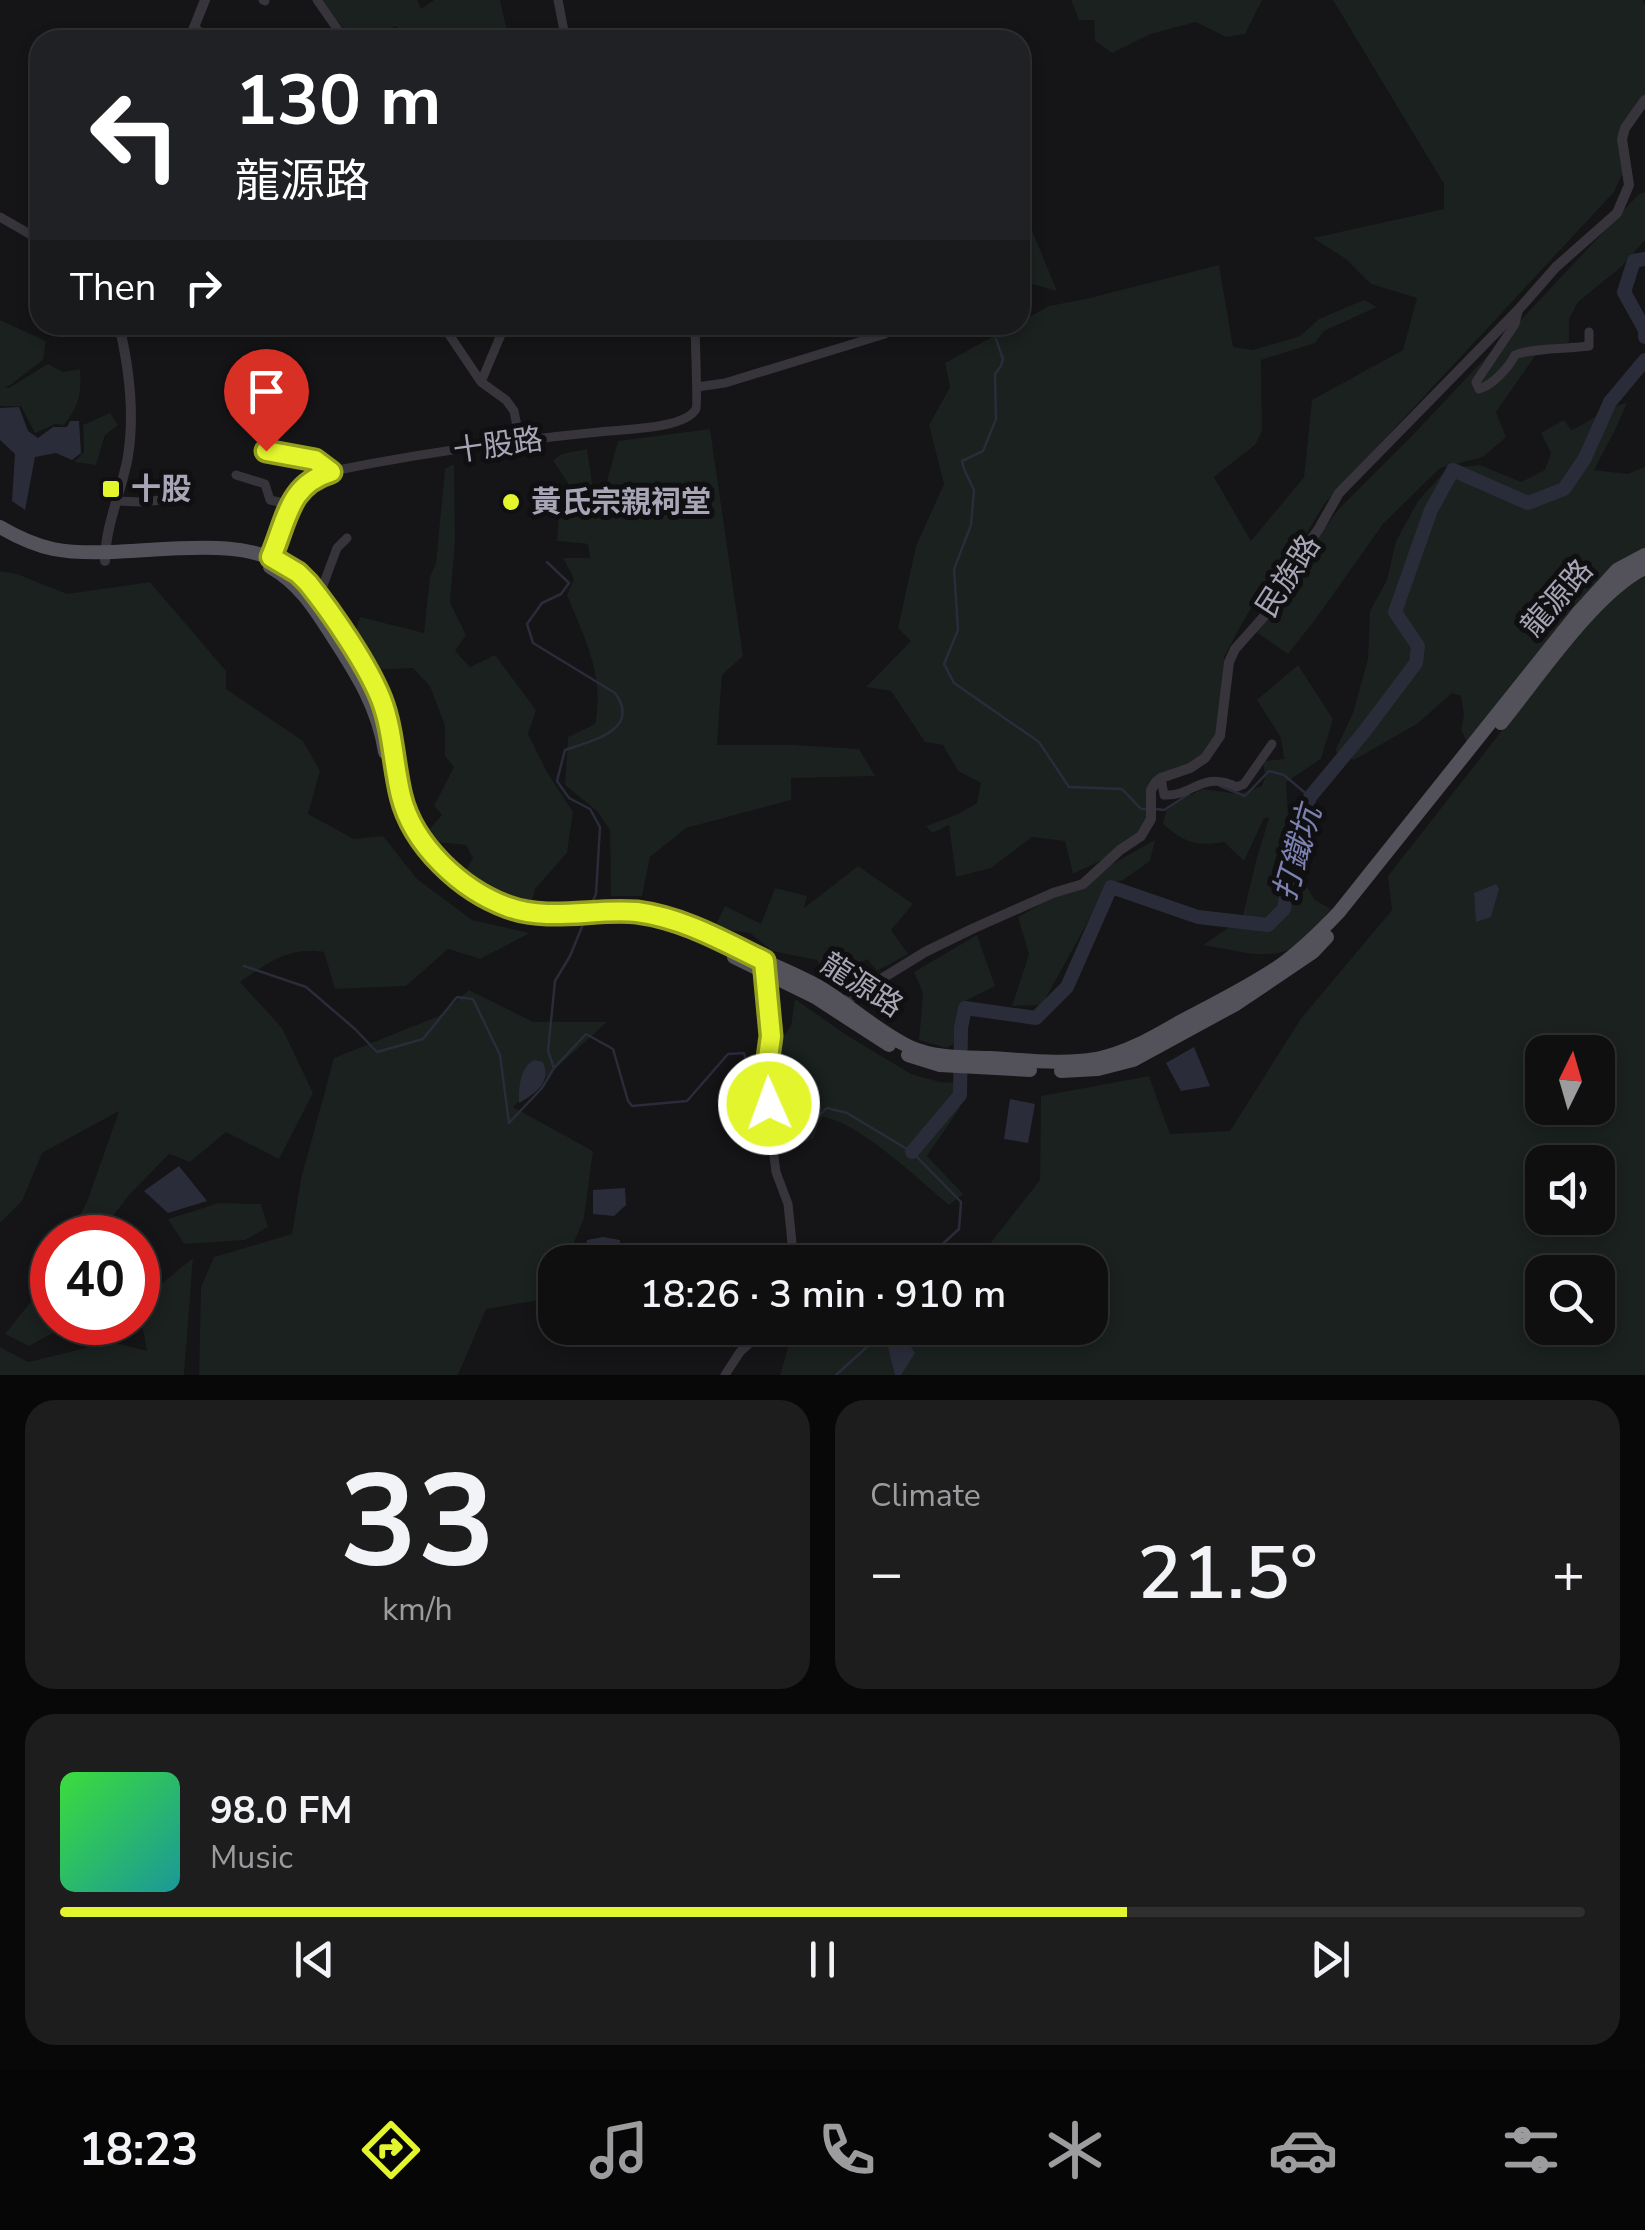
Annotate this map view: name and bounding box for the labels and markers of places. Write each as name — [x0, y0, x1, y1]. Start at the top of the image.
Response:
pin — [224, 349, 309, 452]
place label: 十股 — [131, 469, 191, 510]
marker: 十股 — [100, 478, 122, 500]
place label: 黃氏宗親祠堂 — [531, 482, 711, 523]
marker: 黃氏宗親祠堂 — [500, 491, 522, 513]

